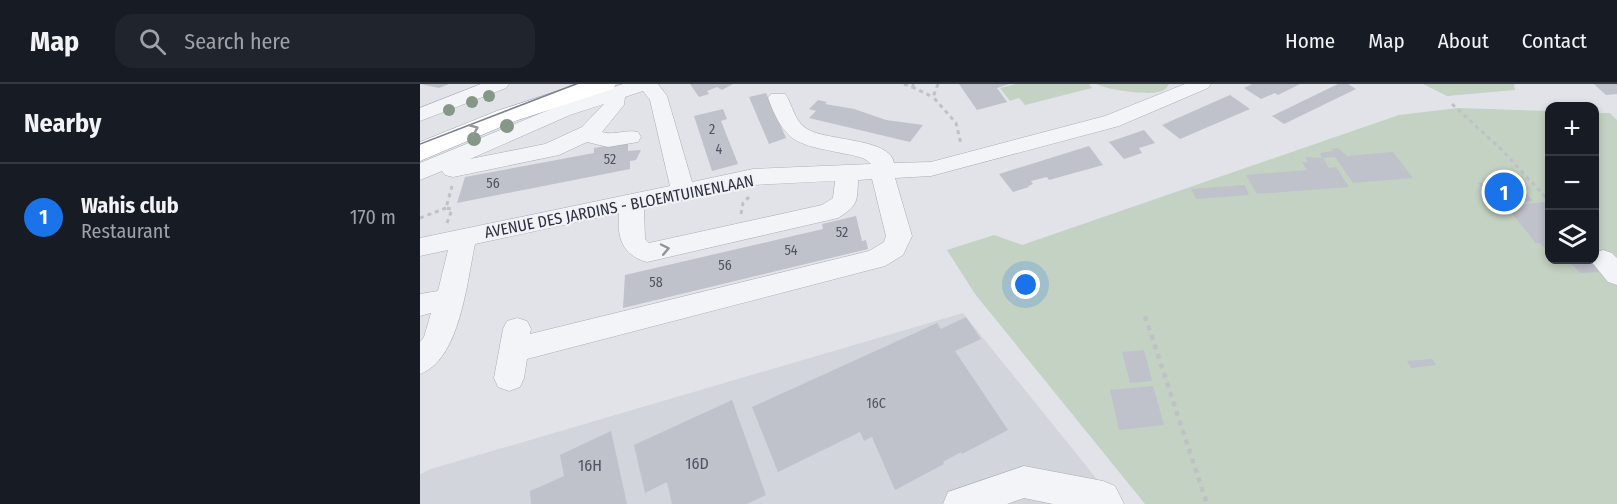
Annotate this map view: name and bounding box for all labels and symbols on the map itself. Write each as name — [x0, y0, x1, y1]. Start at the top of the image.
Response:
house number: 2 — [709, 121, 715, 138]
one-way arrow — [468, 124, 479, 136]
house number: 4 — [716, 141, 723, 158]
house number: 52 — [604, 151, 616, 168]
pin: 1 — [1484, 170, 1524, 214]
street label: AVENUE DES JARDINS - BLOEMTUINENLAAN — [483, 171, 755, 242]
house number: 56 — [486, 175, 500, 192]
house number: 52 — [836, 224, 848, 241]
house number: 54 — [784, 242, 798, 259]
one-way arrow — [660, 243, 670, 256]
house number: 56 — [718, 257, 732, 274]
your location — [1011, 270, 1040, 299]
house number: 58 — [649, 274, 663, 291]
house number: 16C — [866, 395, 886, 412]
house number: 16D — [685, 454, 709, 473]
house number: 16H — [578, 456, 602, 475]

